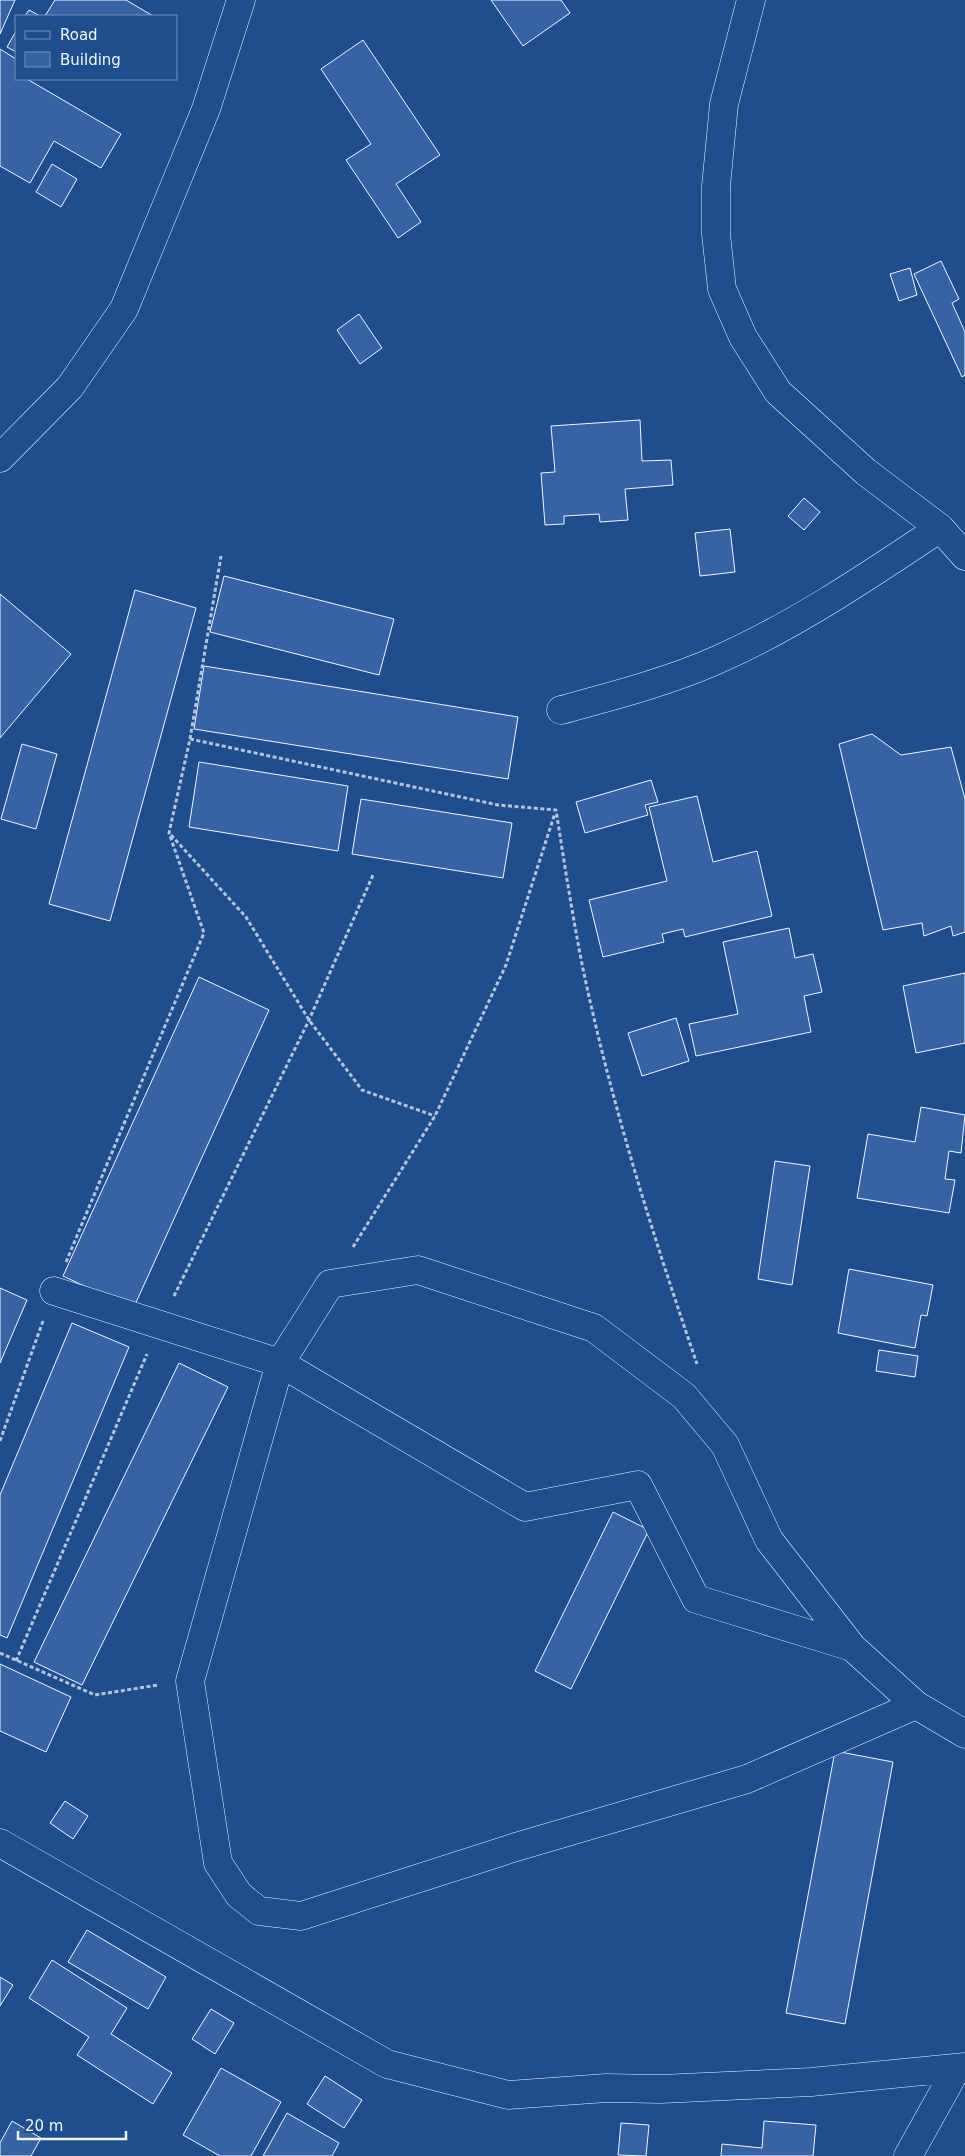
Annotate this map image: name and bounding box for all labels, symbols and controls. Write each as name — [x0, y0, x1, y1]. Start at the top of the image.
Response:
legend — [15, 15, 178, 80]
text: Road — [60, 26, 98, 44]
text: Building — [60, 51, 121, 69]
scale bar — [18, 2108, 125, 2140]
text: 20 m — [25, 2117, 63, 2135]

